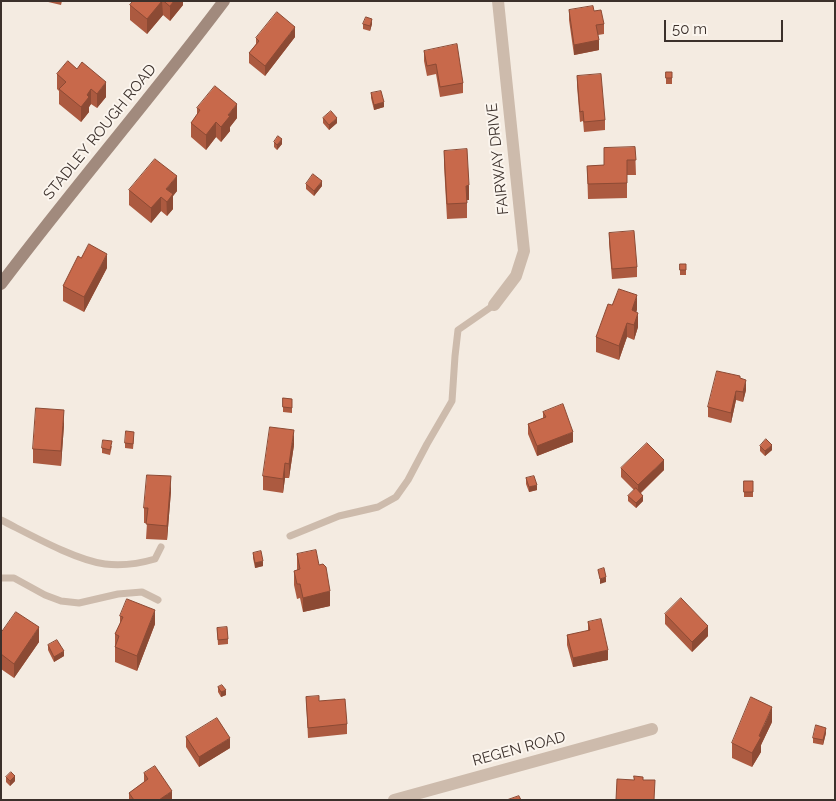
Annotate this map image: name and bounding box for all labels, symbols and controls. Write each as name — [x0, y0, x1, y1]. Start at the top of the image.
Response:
scale bar — [666, 10, 785, 42]
text: 50 m — [672, 20, 707, 38]
street label: STADLEY ROUGH ROAD — [40, 61, 160, 203]
street label: FAIRWAY DRIVE — [483, 102, 513, 216]
street label: REGEN ROAD — [471, 728, 567, 770]

